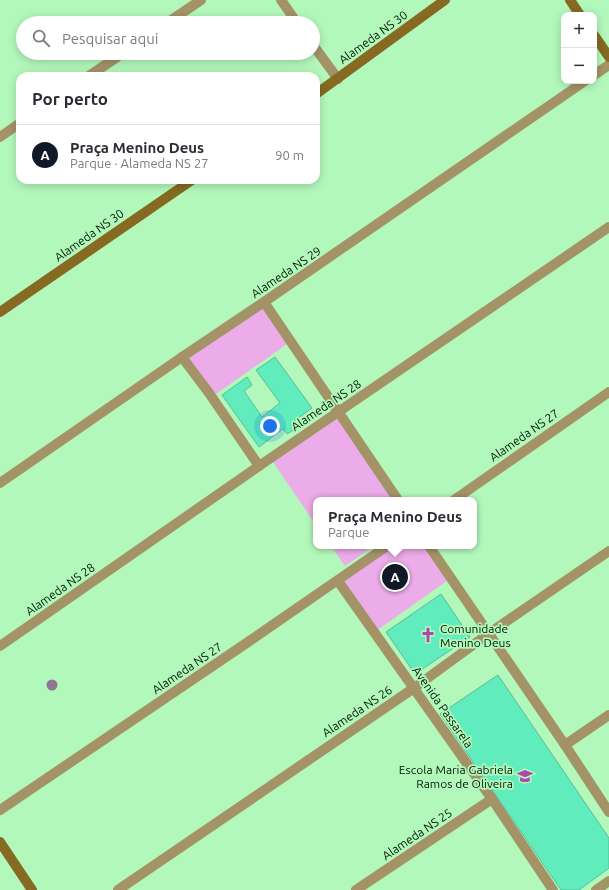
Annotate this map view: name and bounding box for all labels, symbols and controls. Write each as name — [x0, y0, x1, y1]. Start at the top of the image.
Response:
street label: Alameda NS 30 — [336, 8, 410, 66]
map controls — [561, 12, 597, 84]
button: + — [561, 12, 597, 48]
search box — [16, 16, 320, 60]
icon: search — [30, 27, 52, 49]
text: Pesquisar aqui — [62, 30, 158, 47]
button: − — [561, 48, 597, 84]
text: Por perto — [32, 89, 108, 108]
text: Praça Menino Deus — [70, 139, 204, 156]
text: A — [40, 148, 50, 162]
text: 90 m — [275, 148, 304, 162]
text: Parque · Alameda NS 27 — [70, 156, 209, 170]
street label: Alameda NS 30 — [52, 206, 126, 264]
street label: Alameda NS 29 — [249, 244, 323, 300]
street label: Alameda NS 28 — [289, 377, 363, 433]
street label: Alameda NS 27 — [487, 406, 561, 464]
your location — [260, 416, 280, 436]
popup — [313, 497, 477, 549]
text: Praça Menino Deus — [328, 508, 462, 525]
text: Parque — [328, 525, 369, 539]
street label: Alameda NS 28 — [23, 560, 97, 618]
pin: A — [382, 562, 408, 592]
place label: Comunidade Menino Deus — [440, 622, 511, 649]
church icon: Comunidade Menino Deus — [419, 626, 437, 644]
street label: Alameda NS 27 — [150, 640, 224, 696]
street label: Avenida Passarela — [410, 664, 476, 750]
street label: Alameda NS 26 — [320, 683, 394, 739]
place label: Escola Maria Gabriela Ramos de Oliveira — [399, 763, 513, 790]
school or university icon: Escola Maria Gabriela Ramos de Oliveira — [516, 767, 534, 785]
street label: Alameda NS 25 — [380, 806, 454, 862]

